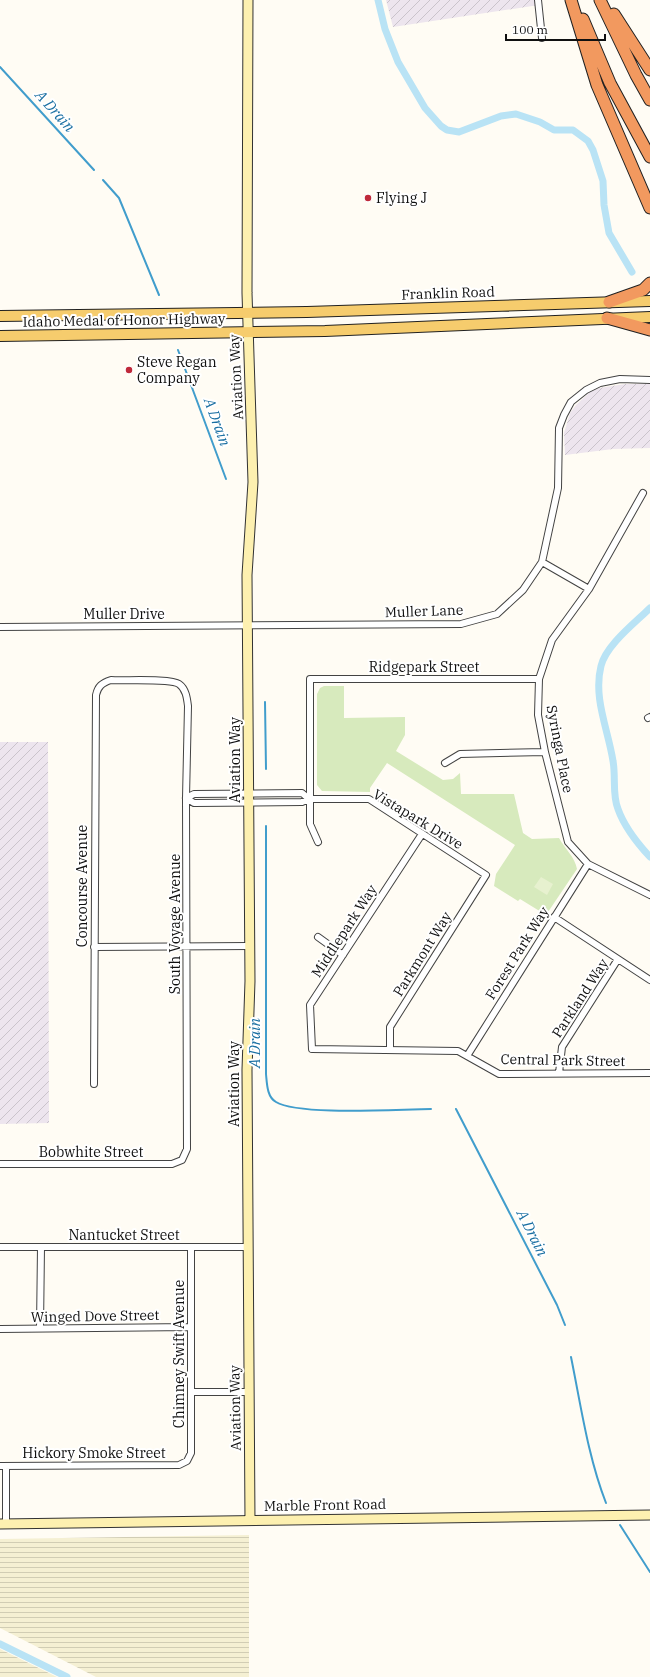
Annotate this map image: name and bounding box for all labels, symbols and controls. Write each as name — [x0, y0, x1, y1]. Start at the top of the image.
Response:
scale bar — [506, 16, 605, 42]
text: 100 m — [512, 22, 548, 37]
water label: A Drain — [31, 85, 80, 136]
place label: Flying J — [376, 189, 427, 207]
marker: Flying J — [363, 193, 373, 203]
street label: Franklin Road — [401, 282, 496, 304]
street label: Idaho Medal of Honor Highway — [22, 309, 226, 331]
street label: Aviation Way — [225, 333, 247, 420]
place label: Steve Regan Company — [137, 353, 217, 387]
marker: Steve Regan Company — [124, 365, 134, 375]
water label: A Drain — [200, 394, 235, 449]
street label: Muller Lane — [384, 601, 464, 621]
street label: Muller Drive — [83, 605, 165, 623]
street label: Ridgepark Street — [369, 658, 479, 676]
street label: Syringa Place — [543, 704, 577, 794]
street label: Aviation Way — [226, 717, 244, 803]
street label: Vistapark Drive — [370, 785, 466, 853]
street label: Concourse Avenue — [73, 825, 91, 947]
street label: South Voyage Avenue — [166, 854, 184, 994]
street label: Middlepark Way — [307, 881, 381, 981]
street label: Forest Park Way — [481, 903, 553, 1003]
street label: Parkmont Way — [389, 908, 456, 1000]
street label: Parkland Way — [548, 955, 613, 1041]
water label: A Drain — [245, 1017, 264, 1069]
street label: Aviation Way — [225, 1041, 243, 1127]
street label: Central Park Street — [500, 1050, 626, 1070]
street label: Bobwhite Street — [39, 1143, 143, 1161]
water label: A Drain — [512, 1205, 553, 1260]
street label: Nantucket Street — [68, 1226, 180, 1244]
street label: Chimney Swift Avenue — [170, 1280, 188, 1428]
street label: Winged Dove Street — [31, 1306, 160, 1326]
street label: Aviation Way — [225, 1364, 245, 1451]
street label: Hickory Smoke Street — [22, 1444, 166, 1462]
street label: Marble Front Road — [264, 1495, 387, 1515]

